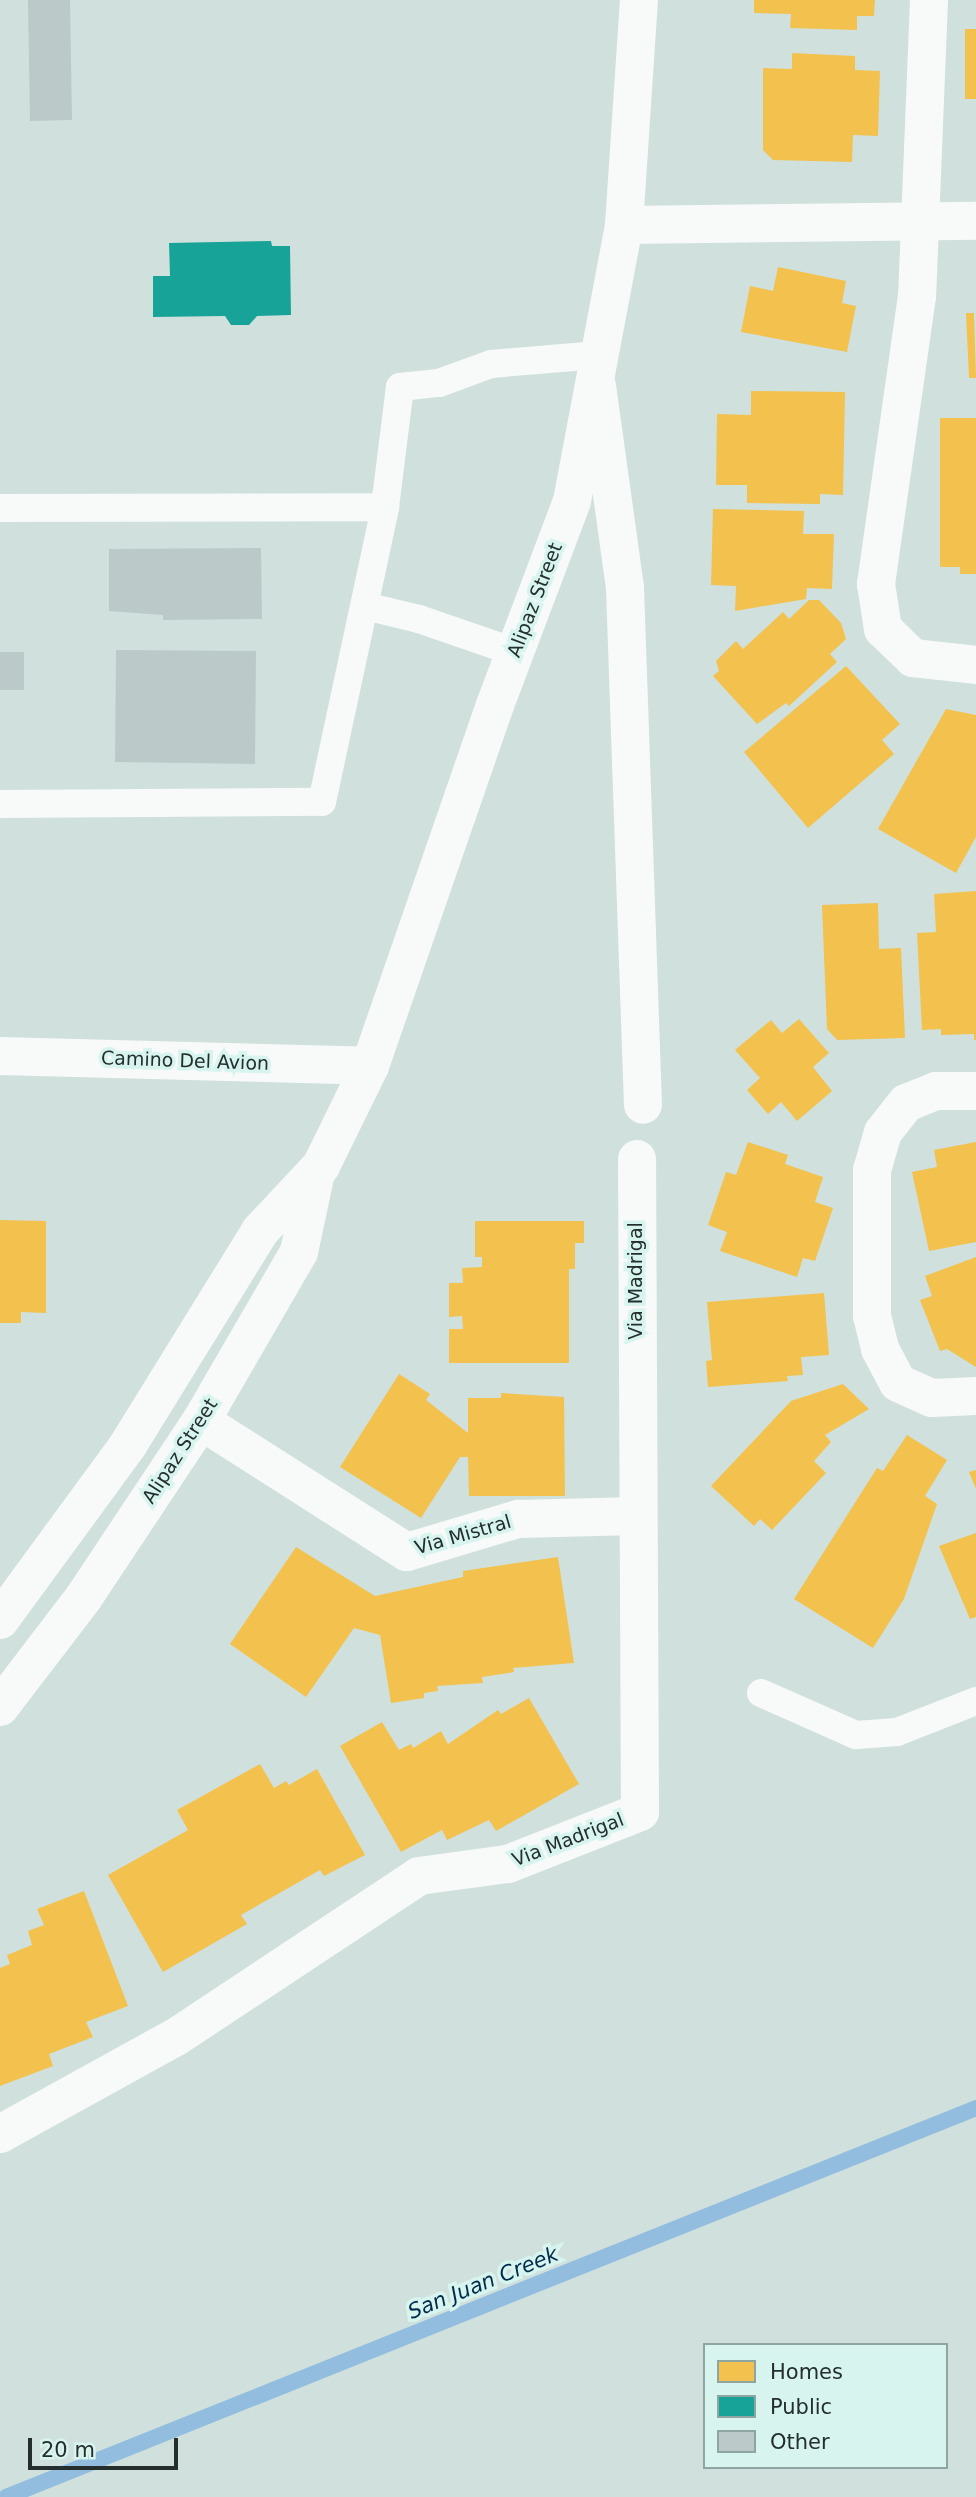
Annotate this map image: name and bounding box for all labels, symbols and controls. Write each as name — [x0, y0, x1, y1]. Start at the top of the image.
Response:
street label: Alipaz Street — [503, 539, 567, 661]
street label: Camino Del Avion — [101, 1047, 269, 1075]
street label: Via Madrigal — [625, 1222, 647, 1340]
street label: Alipaz Street — [137, 1394, 223, 1508]
street label: Via Mistral — [412, 1510, 514, 1560]
street label: Via Madrigal — [509, 1808, 627, 1872]
water label: San Juan Creek — [404, 2241, 562, 2325]
legend — [703, 2343, 948, 2469]
text: Homes — [770, 2360, 843, 2384]
text: Public — [770, 2395, 832, 2419]
scale bar — [32, 2424, 182, 2468]
text: Other — [770, 2430, 830, 2454]
text: 20 m — [41, 2438, 95, 2462]

